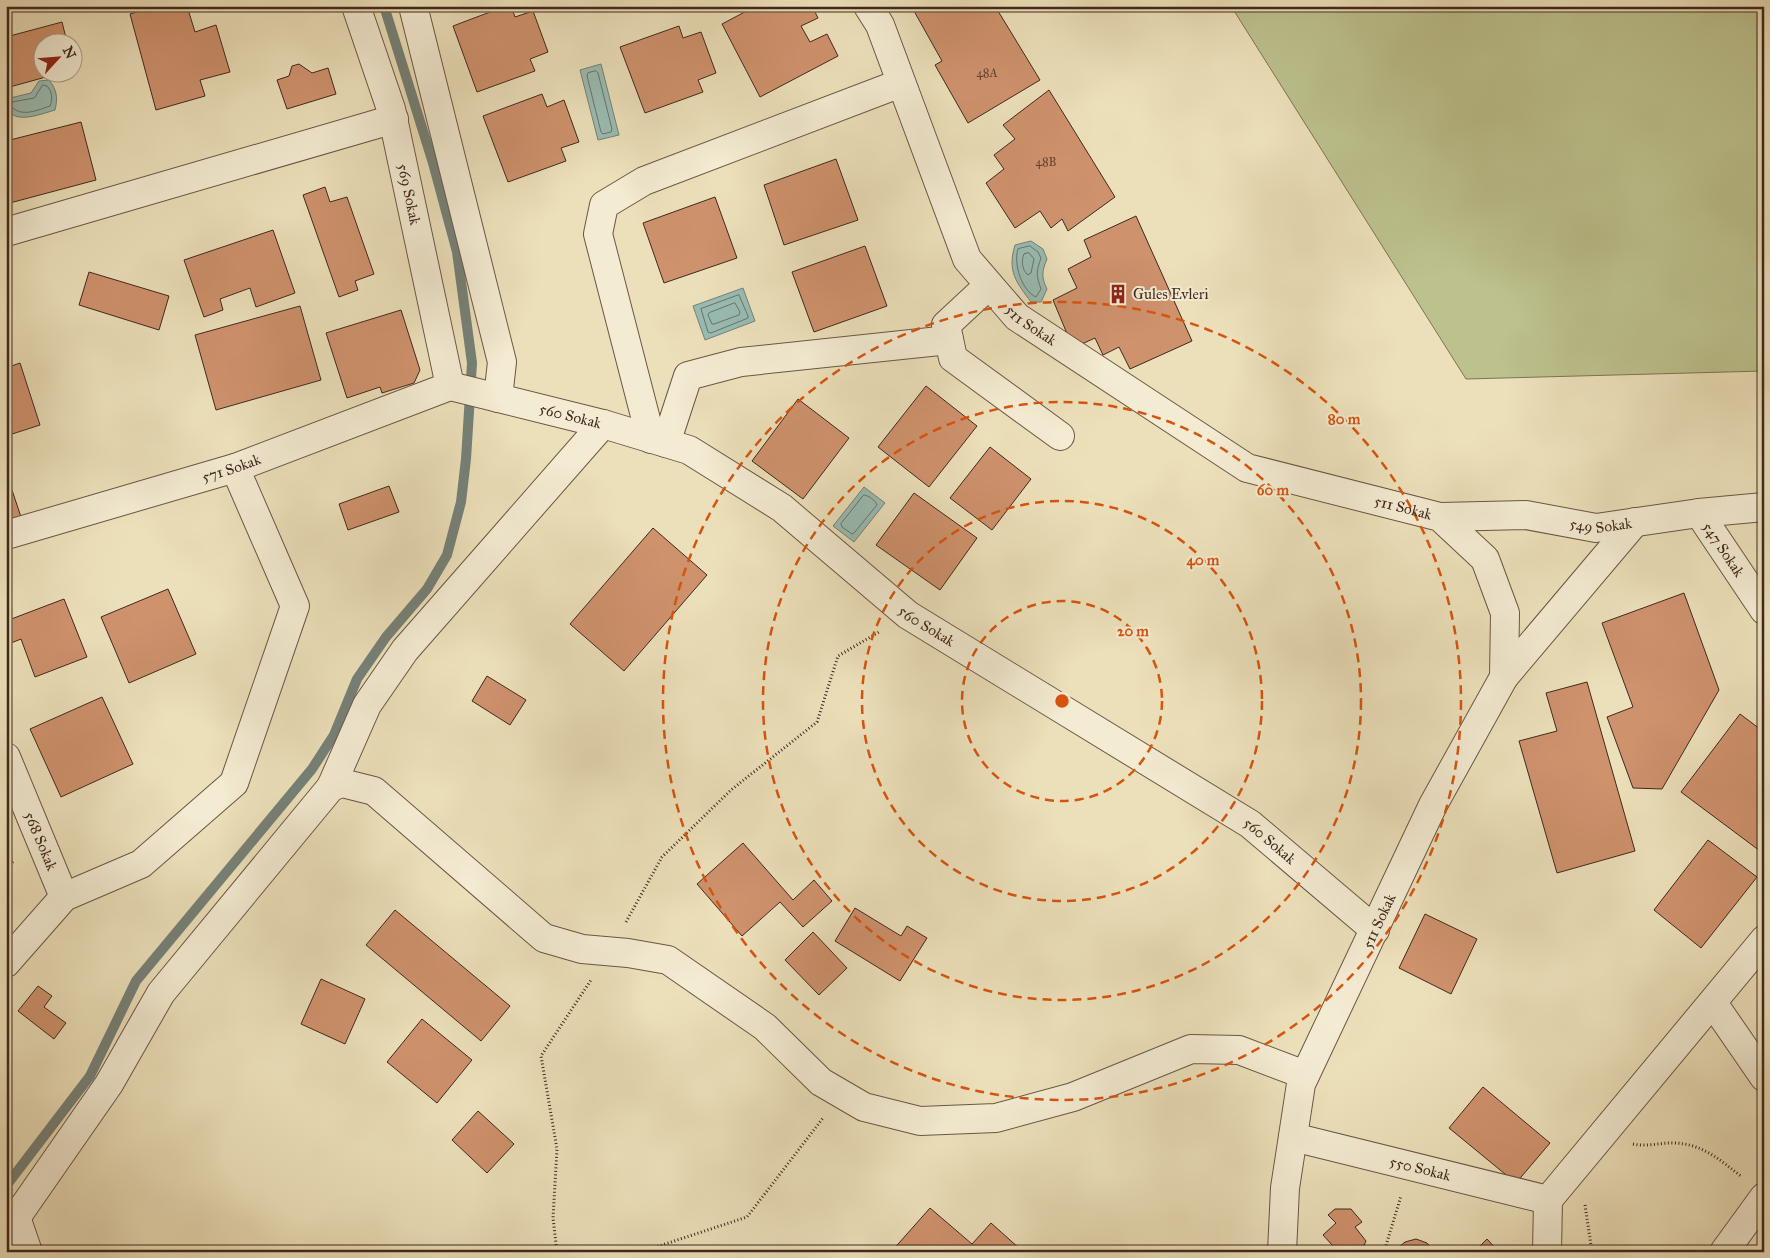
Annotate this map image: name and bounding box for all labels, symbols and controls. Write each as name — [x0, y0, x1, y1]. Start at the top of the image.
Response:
north arrow — [32, 32, 82, 82]
text: N — [59, 43, 80, 62]
house number: 48A — [976, 66, 998, 80]
house number: 48B — [1036, 155, 1057, 169]
street label: 569 Sokak — [394, 162, 424, 227]
building icon: Gules Evleri — [1107, 283, 1129, 305]
place label: Gules Evleri — [1133, 285, 1209, 303]
street label: 511 Sokak — [1002, 301, 1060, 350]
street label: 560 Sokak — [538, 400, 603, 432]
text: 80 m — [1328, 410, 1361, 428]
street label: 571 Sokak — [200, 450, 263, 486]
text: 60 m — [1257, 481, 1290, 499]
street label: 511 Sokak — [1373, 492, 1434, 524]
street label: 549 Sokak — [1568, 514, 1633, 537]
street label: 547 Sokak — [1699, 519, 1748, 580]
text: 40 m — [1187, 551, 1220, 570]
street label: 560 Sokak — [895, 602, 958, 650]
text: 20 m — [1117, 622, 1149, 640]
centre of rings — [1053, 692, 1071, 710]
street label: 568 Sokak — [21, 809, 61, 873]
street label: 560 Sokak — [1240, 813, 1300, 868]
street label: 511 Sokak — [1358, 891, 1400, 951]
street label: 550 Sokak — [1388, 1152, 1453, 1185]

